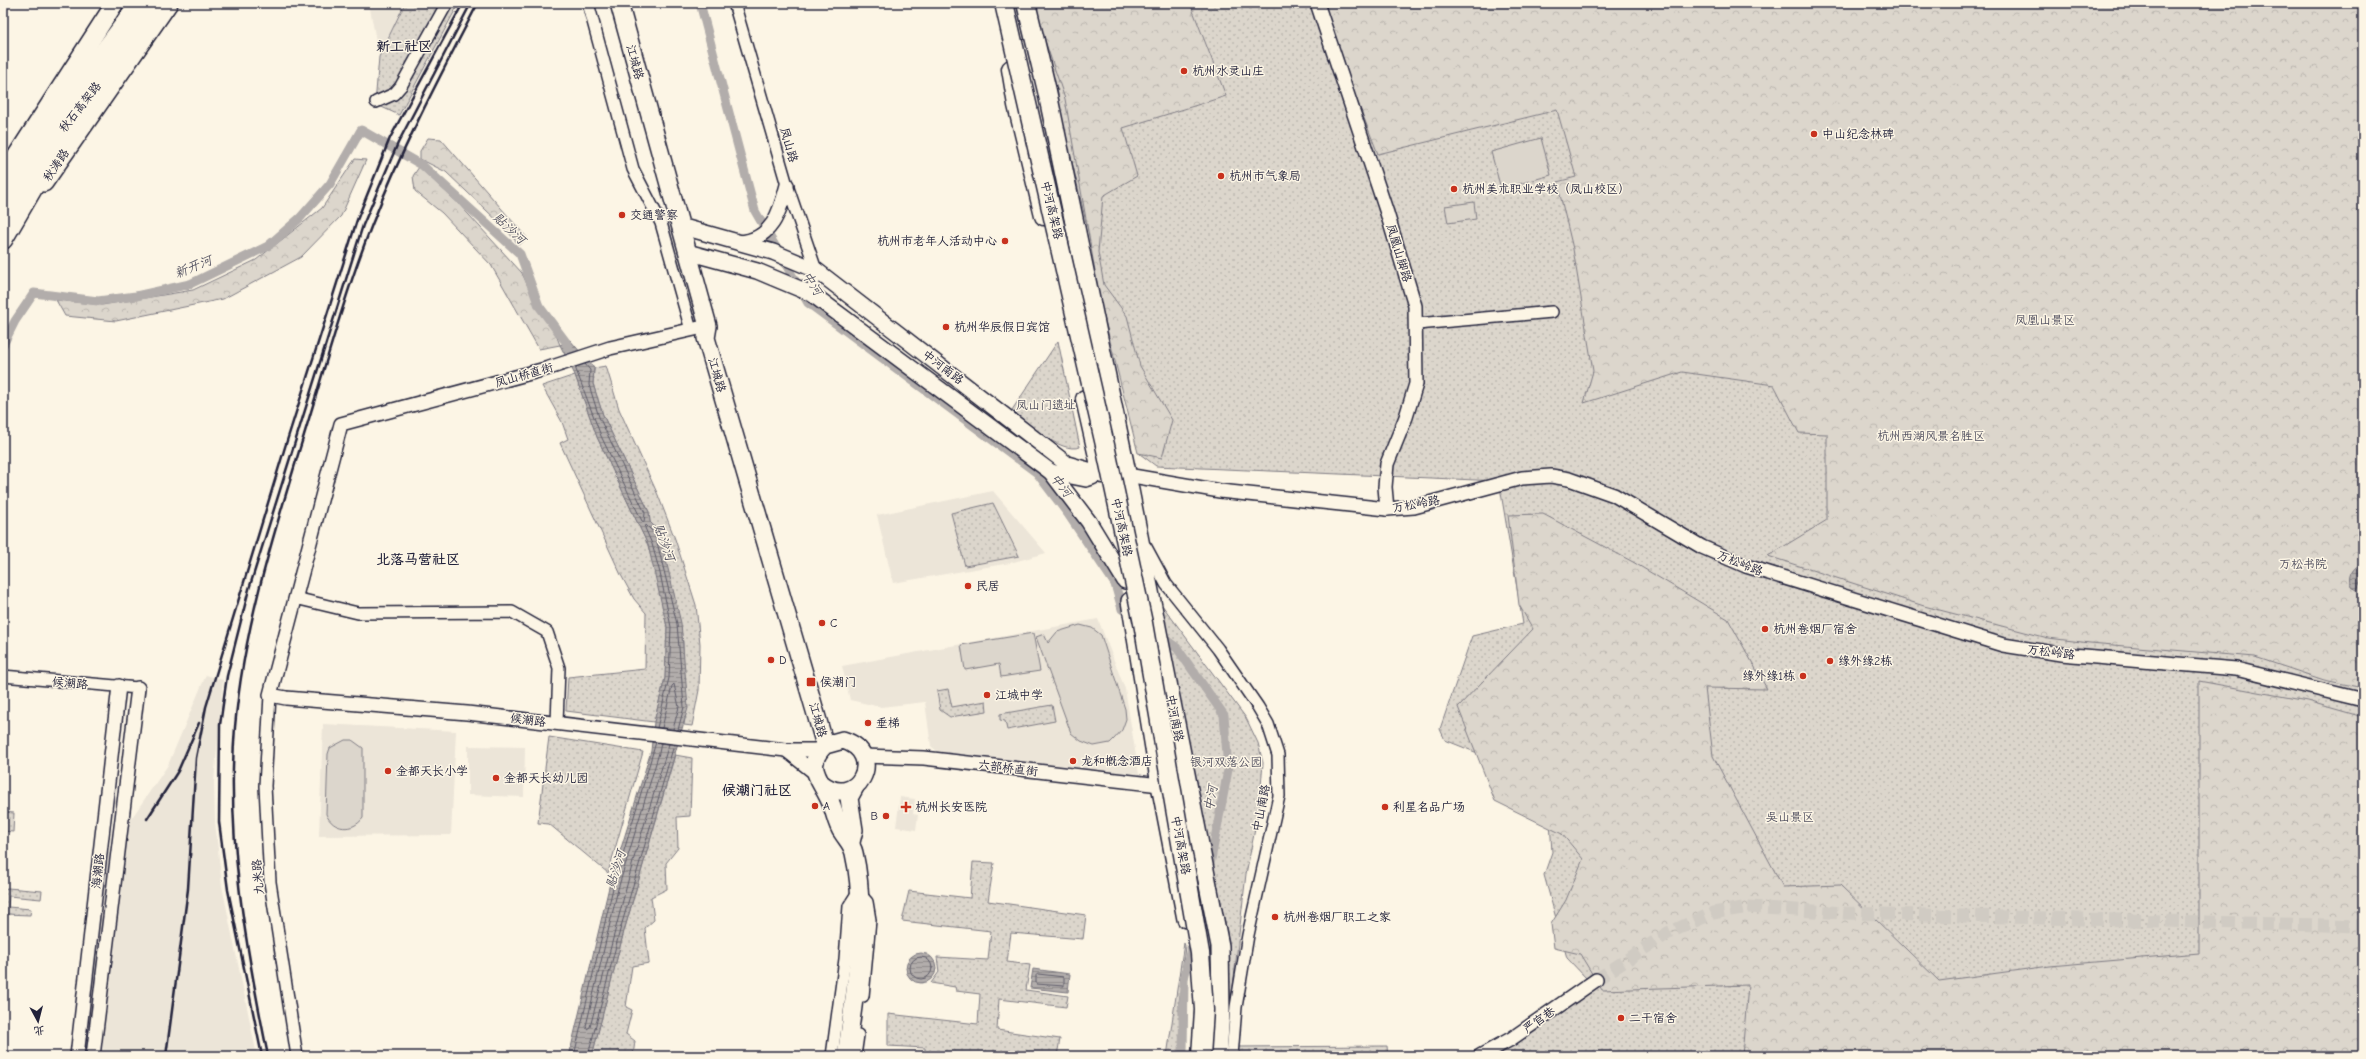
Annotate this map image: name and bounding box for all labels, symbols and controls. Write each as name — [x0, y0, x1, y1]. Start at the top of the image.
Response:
district label: 新工社区 — [376, 38, 432, 55]
street label: 江城路 — [624, 43, 646, 81]
place label: 杭州水灵山庄 — [1192, 64, 1264, 78]
marker: 杭州水灵山庄 — [1179, 66, 1189, 76]
street label: 秋石高架路 — [56, 79, 104, 135]
street label: 凤山路 — [777, 126, 801, 164]
place label: 中山纪念林碑 — [1822, 127, 1894, 141]
marker: 中山纪念林碑 — [1809, 129, 1819, 139]
street label: 秋涛路 — [40, 146, 72, 184]
place label: 杭州市气象局 — [1229, 169, 1301, 183]
marker: 杭州市气象局 — [1216, 171, 1226, 181]
street label: 中河高架路 — [1038, 179, 1066, 241]
place label: 杭州美术职业学校（凤山校区） — [1462, 182, 1630, 196]
marker: 杭州美术职业学校（凤山校区） — [1449, 184, 1459, 194]
place label: 交通警察 — [630, 208, 678, 222]
water label: 贴沙河 — [490, 210, 530, 249]
marker: 交通警察 — [617, 210, 627, 220]
street label: 凤凰山脚路 — [1384, 222, 1414, 284]
place label: 杭州市老年人活动中心 — [877, 234, 997, 248]
marker: 杭州市老年人活动中心 — [1000, 236, 1010, 246]
water label: 新开河 — [172, 251, 216, 281]
water label: 中河 — [799, 268, 827, 300]
park label: 凤凰山景区 — [2015, 313, 2075, 327]
place label: 杭州华辰假日宾馆 — [954, 320, 1050, 334]
marker: 杭州华辰假日宾馆 — [941, 322, 951, 332]
street label: 中河南路 — [920, 347, 966, 387]
street label: 江城路 — [705, 356, 729, 394]
street label: 凤山桥直街 — [493, 360, 555, 390]
park label: 凤山门遗址 — [1016, 398, 1076, 412]
park label: 杭州西湖风景名胜区 — [1877, 429, 1985, 443]
water label: 中河 — [1048, 470, 1077, 502]
street label: 万松岭路 — [1391, 493, 1441, 515]
street label: 中河高架路 — [1109, 496, 1135, 558]
water label: 贴沙河 — [651, 521, 679, 565]
street label: 万松岭路 — [1715, 548, 1765, 578]
district label: 北落马营社区 — [376, 551, 460, 568]
park label: 万松书院 — [2279, 557, 2327, 571]
place label: 民居 — [976, 579, 1000, 593]
marker: 民居 — [963, 581, 973, 591]
place label: C — [830, 616, 837, 630]
marker: C — [817, 618, 827, 628]
place label: 杭州卷烟厂宿舍 — [1773, 622, 1857, 636]
marker: 杭州卷烟厂宿舍 — [1760, 624, 1770, 634]
street label: 万松岭路 — [2026, 642, 2076, 662]
place label: D — [779, 653, 787, 667]
place label: 缘外缘2栋 — [1838, 654, 1892, 668]
marker: D — [766, 655, 776, 665]
marker: 缘外缘2栋 — [1825, 656, 1835, 666]
place label: 缘外缘1栋 — [1742, 669, 1795, 683]
marker: 缘外缘1栋 — [1798, 671, 1808, 681]
street label: 候潮路 — [51, 674, 89, 692]
place label: 侯潮门 — [820, 675, 856, 689]
marker: 侯潮门 — [805, 676, 817, 688]
place label: 江城中学 — [995, 688, 1043, 702]
marker: 江城中学 — [982, 690, 992, 700]
street label: 中河南路 — [1164, 693, 1186, 743]
street label: 江城路 — [806, 701, 830, 739]
street label: 候潮路 — [509, 711, 547, 729]
place label: 垂梯 — [876, 716, 900, 730]
marker: 垂梯 — [863, 718, 873, 728]
place label: 龙和概念酒店 — [1081, 754, 1153, 768]
park label: 银河双落公园 — [1190, 755, 1262, 769]
marker: 龙和概念酒店 — [1068, 756, 1078, 766]
street label: 六部桥直街 — [977, 757, 1039, 779]
place label: 金都天长小学 — [396, 764, 468, 778]
marker: 金都天长小学 — [383, 766, 393, 776]
place label: 金都天长幼儿园 — [504, 771, 588, 785]
marker: 金都天长幼儿园 — [491, 773, 501, 783]
district label: 候潮门社区 — [722, 782, 792, 799]
water label: 中河 — [1201, 782, 1220, 812]
street label: 中山南路 — [1250, 783, 1272, 833]
place label: A — [823, 799, 830, 813]
place label: 杭州长安医院 — [915, 800, 987, 814]
place label: 利星名品广场 — [1393, 800, 1465, 814]
marker: A — [810, 801, 820, 811]
marker: 杭州长安医院 — [900, 801, 912, 813]
marker: 利星名品广场 — [1380, 802, 1390, 812]
place label: B — [871, 809, 878, 823]
park label: 吴山景区 — [1766, 810, 1814, 824]
marker: B — [881, 811, 891, 821]
street label: 中河高架路 — [1169, 814, 1193, 876]
water label: 贴沙河 — [603, 846, 629, 890]
street label: 海潮路 — [89, 852, 107, 890]
street label: 九米路 — [249, 858, 267, 896]
place label: 杭州卷烟厂职工之家 — [1283, 910, 1391, 924]
marker: 杭州卷烟厂职工之家 — [1270, 912, 1280, 922]
north arrow — [18, 1001, 58, 1041]
street label: 严官巷 — [1520, 1004, 1558, 1036]
place label: 二干宿舍 — [1629, 1011, 1677, 1025]
marker: 二干宿舍 — [1616, 1013, 1626, 1023]
text: 北 — [33, 1023, 45, 1038]

